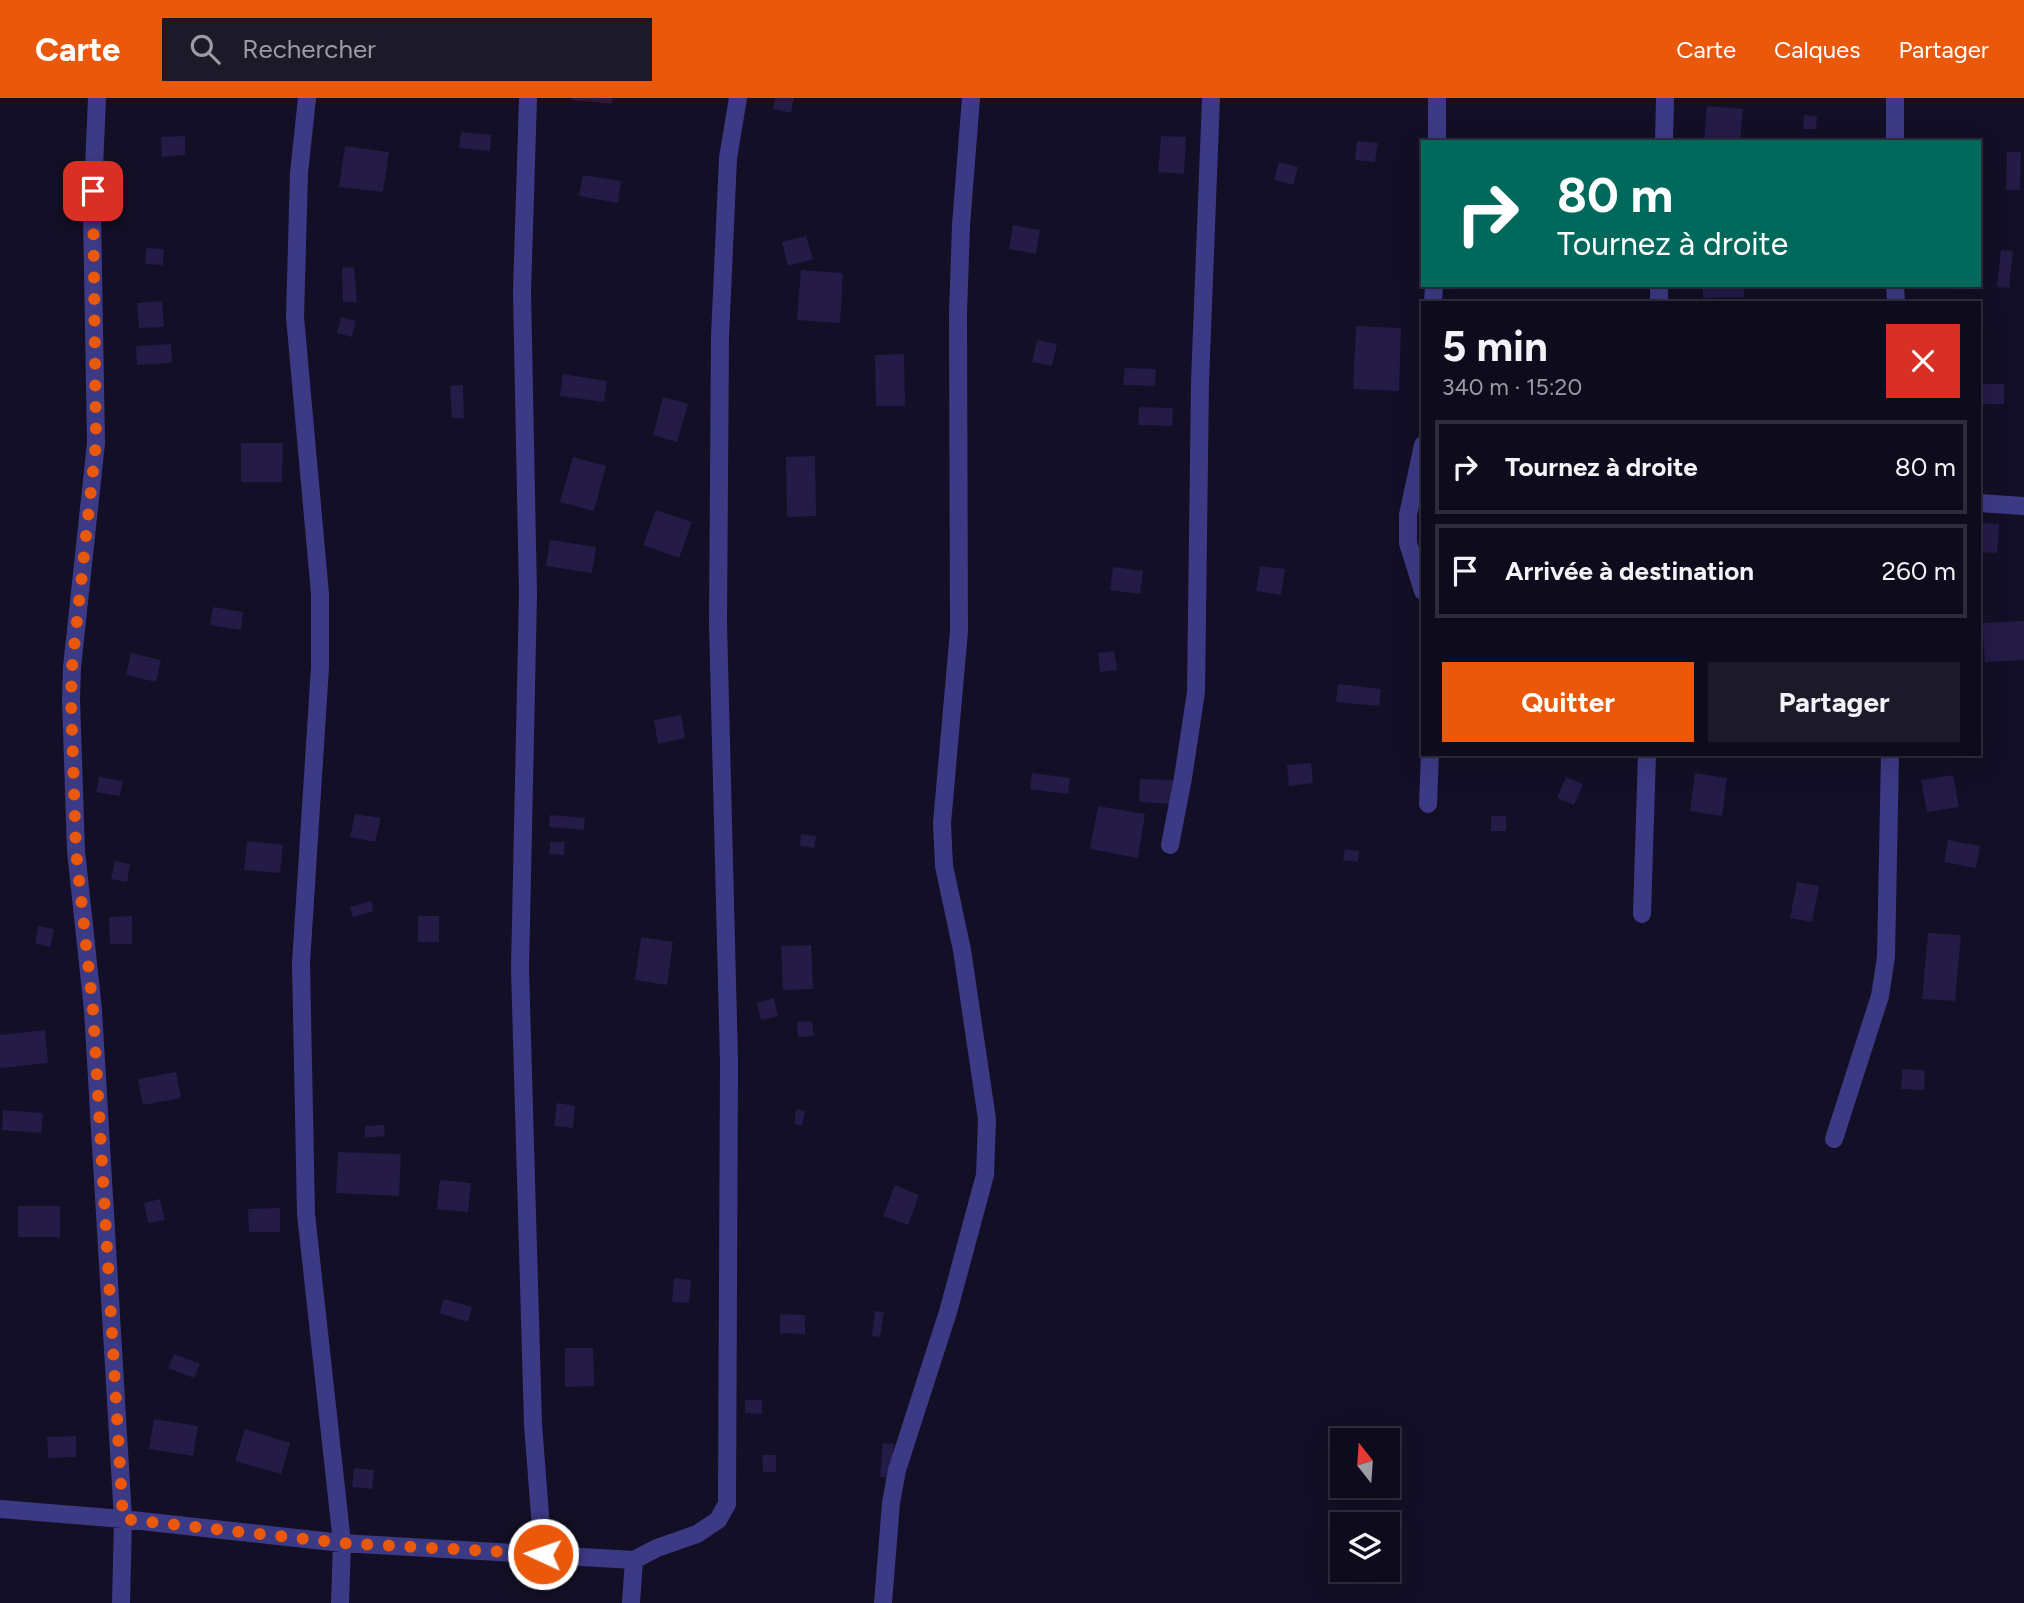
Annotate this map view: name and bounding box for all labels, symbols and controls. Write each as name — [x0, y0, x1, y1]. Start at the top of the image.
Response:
search box — [162, 18, 652, 81]
text: Carte — [35, 30, 120, 69]
icon: search — [186, 30, 224, 68]
text: Rechercher — [242, 33, 376, 65]
text: Carte — [1676, 35, 1736, 64]
text: Calques — [1774, 35, 1860, 64]
text: Partager — [1898, 35, 1989, 64]
pin — [63, 161, 123, 221]
text: 80 m — [1557, 165, 1673, 224]
icon: right — [1442, 168, 1533, 259]
icon: arrive — [74, 172, 112, 210]
text: Tournez à droite — [1557, 225, 1788, 263]
text: 5 min — [1442, 321, 1548, 372]
button: close — [1886, 324, 1960, 398]
text: 340 m · 15:20 — [1442, 373, 1582, 401]
icon: right — [1446, 448, 1484, 486]
text: Tournez à droite — [1505, 451, 1698, 483]
text: 80 m — [1895, 451, 1956, 483]
icon: arrive — [1446, 552, 1484, 590]
text: Arrivée à destination — [1505, 555, 1754, 587]
text: 260 m — [1882, 555, 1956, 587]
button: Quitter — [1442, 662, 1694, 742]
button: Partager — [1708, 662, 1960, 742]
north arrow — [1330, 1428, 1400, 1498]
map controls — [1330, 1428, 1400, 1582]
button: layers — [1330, 1512, 1400, 1582]
position arrow — [506, 1517, 580, 1591]

